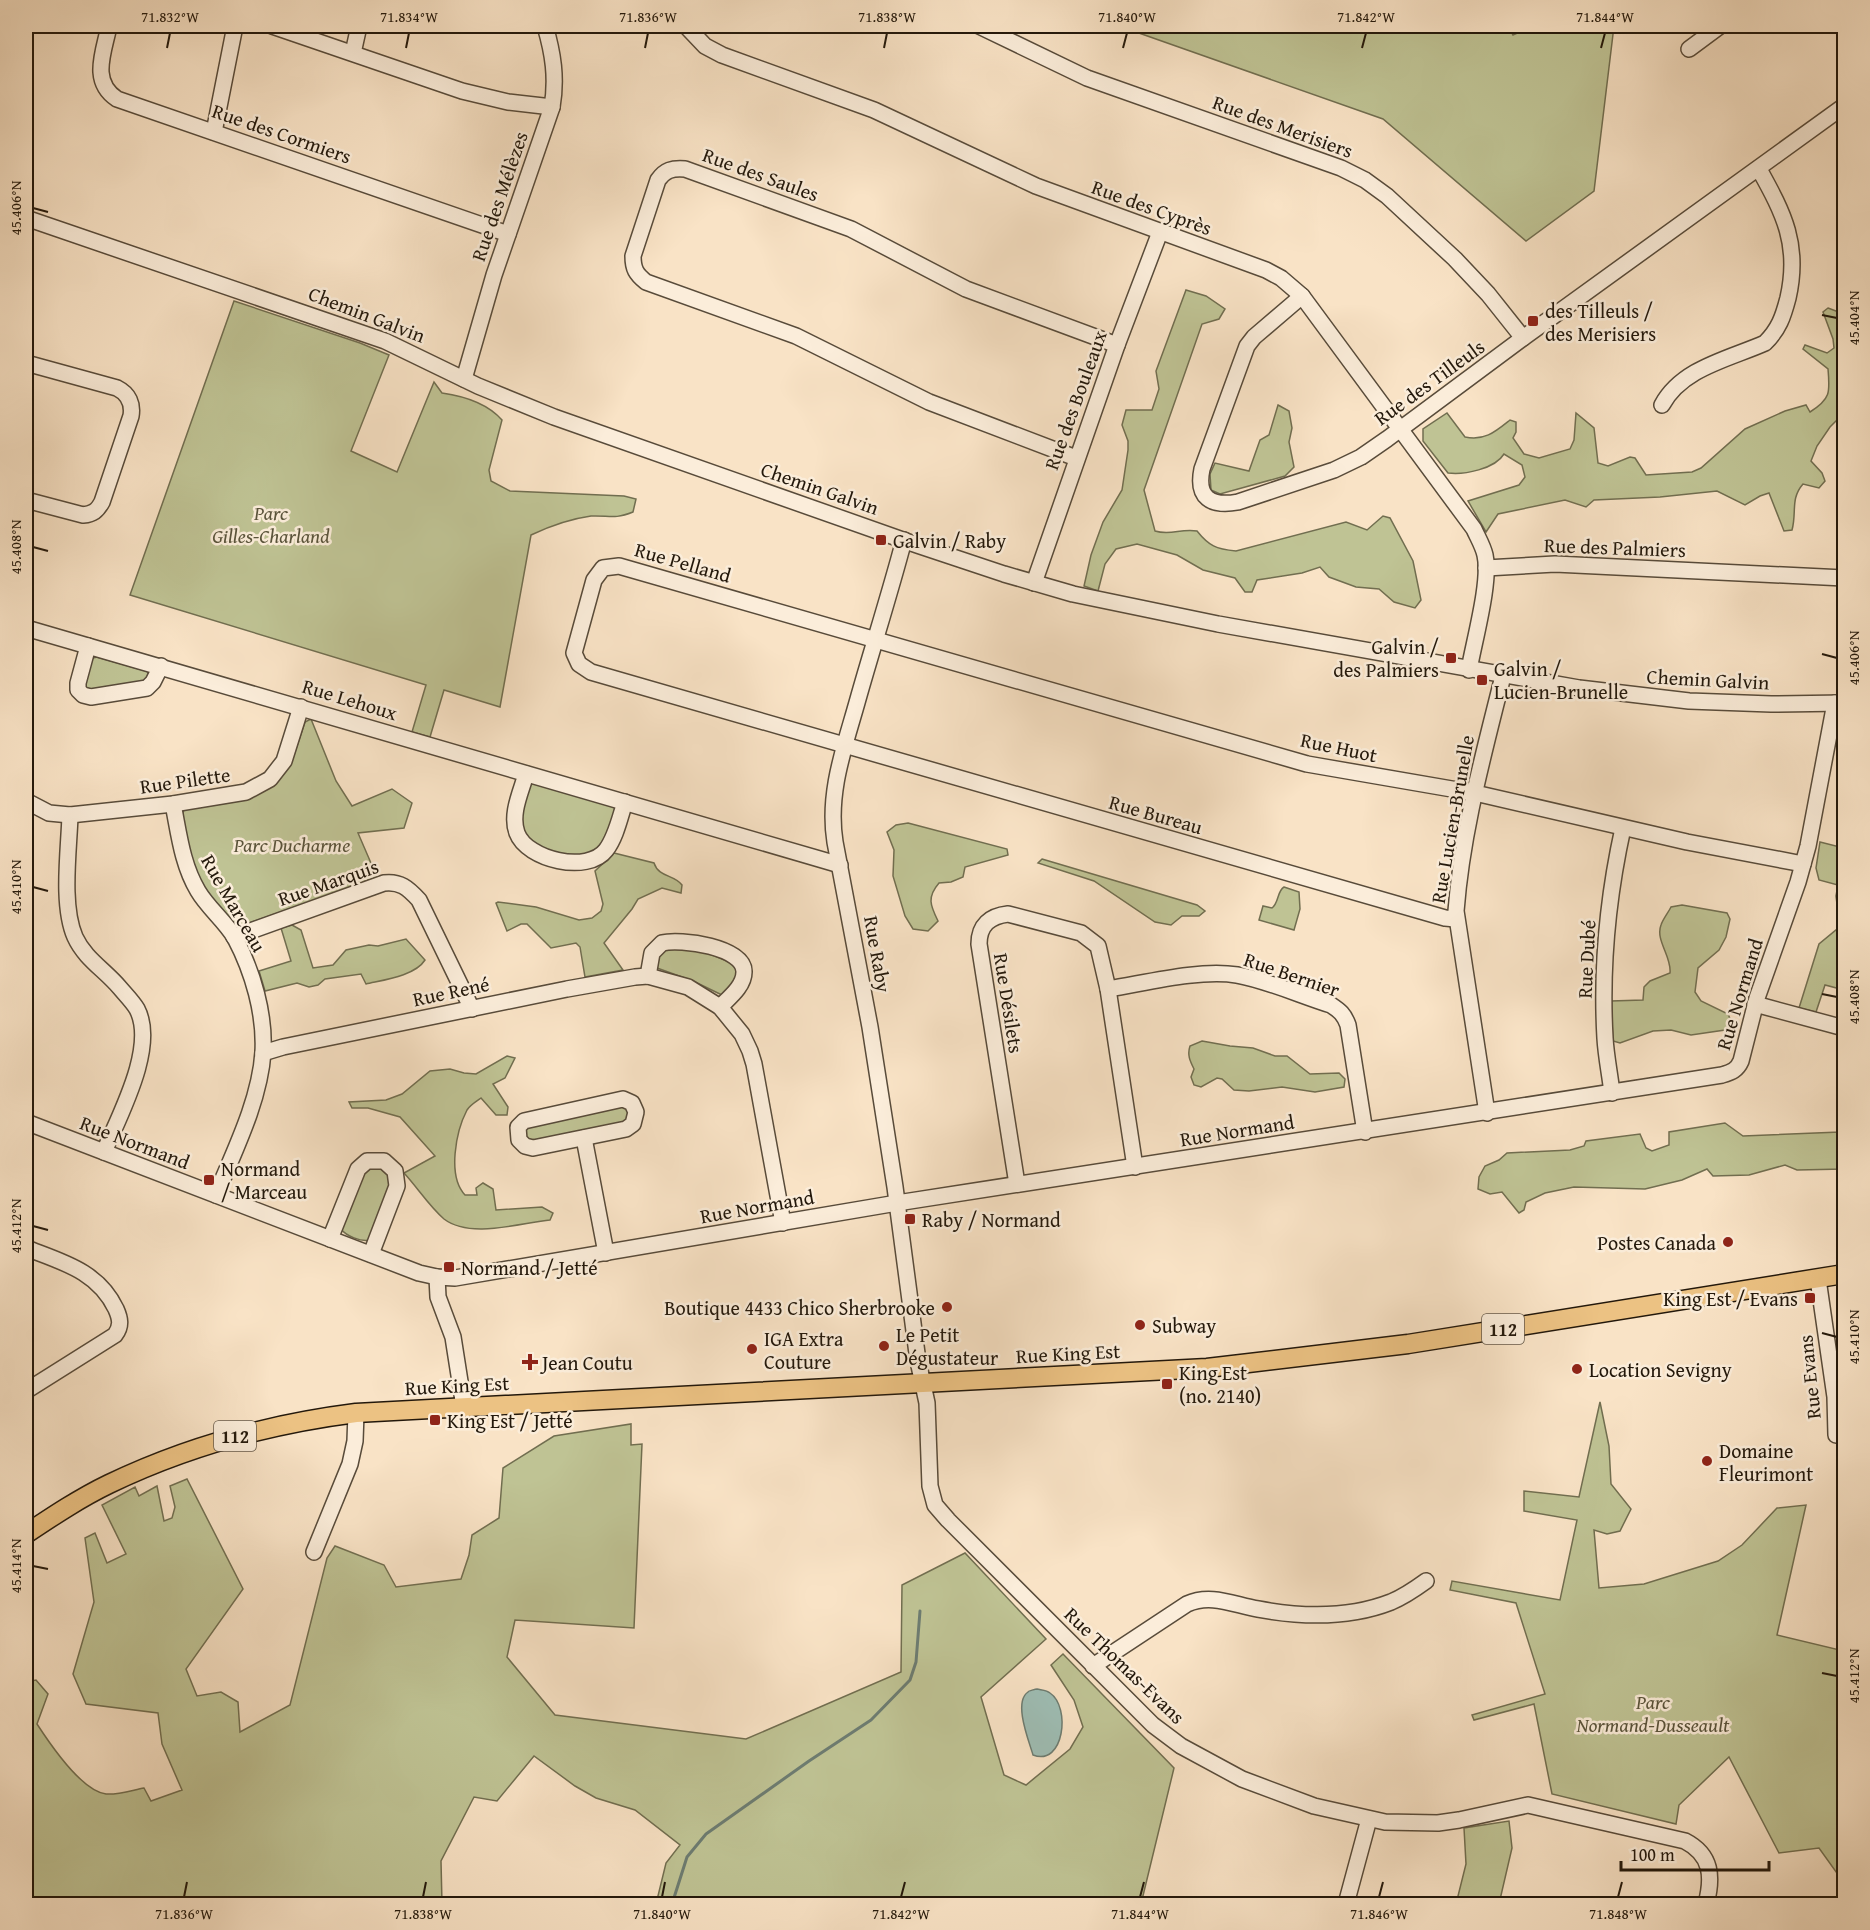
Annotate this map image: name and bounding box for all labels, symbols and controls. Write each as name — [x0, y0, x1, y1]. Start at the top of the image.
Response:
text: 71.832°W — [141, 6, 199, 27]
text: 71.834°W — [380, 6, 438, 27]
text: 71.836°W — [619, 6, 677, 27]
text: 71.838°W — [858, 6, 916, 27]
text: 71.840°W — [1098, 6, 1156, 27]
text: 71.842°W — [1337, 6, 1395, 27]
text: 71.844°W — [1576, 6, 1634, 27]
street label: Rue des Merisiers — [1209, 87, 1357, 165]
street label: Rue des Cormiers — [209, 96, 355, 170]
street label: Rue des Mélèzes — [463, 127, 535, 265]
street label: Rue des Saules — [699, 140, 823, 208]
street label: Rue des Cyprès — [1088, 172, 1216, 242]
text: 45.406°N — [5, 180, 26, 235]
street label: Chemin Galvin — [305, 278, 429, 350]
text: 45.404°N — [1843, 290, 1864, 345]
place label: des Tilleuls / des Merisiers — [1545, 296, 1656, 348]
marker: des Tilleuls / des Merisiers — [1526, 314, 1540, 328]
street label: Rue des Bouleaux — [1036, 326, 1114, 474]
street label: Rue des Tilleuls — [1368, 332, 1490, 432]
street label: Chemin Galvin — [757, 454, 883, 522]
park label: Parc Gilles-Charland — [212, 498, 330, 550]
text: 45.408°N — [5, 519, 26, 574]
place label: Galvin / Raby — [893, 526, 1006, 555]
street label: Rue des Palmiers — [1544, 530, 1686, 564]
marker: Galvin / Raby — [874, 533, 888, 547]
street label: Rue Pelland — [631, 534, 735, 590]
text: 45.406°N — [1843, 630, 1864, 685]
place label: Galvin / des Palmiers — [1333, 632, 1439, 684]
marker: Galvin / des Palmiers — [1444, 651, 1458, 665]
place label: Galvin / Lucien-Brunelle — [1494, 654, 1628, 706]
street label: Chemin Galvin — [1646, 661, 1770, 697]
street label: Rue Lehoux — [299, 671, 402, 727]
marker: Galvin / Lucien-Brunelle — [1475, 673, 1489, 687]
street label: Rue Huot — [1298, 725, 1380, 769]
street label: Rue Lucien-Brunelle — [1423, 733, 1481, 905]
street label: Rue Pilette — [138, 759, 232, 801]
street label: Rue Bureau — [1106, 787, 1206, 841]
park label: Parc Ducharme — [233, 830, 350, 859]
street label: Rue Marceau — [194, 849, 274, 957]
street label: Rue Marquis — [274, 851, 382, 913]
text: 45.410°N — [5, 859, 26, 914]
street label: Rue Raby — [857, 913, 899, 995]
street label: Rue Dubé — [1569, 919, 1603, 999]
street label: Rue Normand — [1708, 934, 1770, 1053]
street label: Rue Bernier — [1240, 944, 1344, 1004]
street label: Rue Désilets — [987, 951, 1031, 1055]
street label: Rue René — [410, 969, 492, 1013]
text: 45.408°N — [1843, 969, 1864, 1024]
street label: Rue Normand — [1178, 1107, 1297, 1153]
street label: Rue Normand — [76, 1108, 194, 1176]
place label: Normand / Marceau — [221, 1154, 307, 1206]
marker: Normand / Marceau — [202, 1173, 216, 1187]
street label: Rue Normand — [698, 1182, 817, 1230]
text: 45.412°N — [5, 1198, 26, 1253]
place label: Raby / Normand — [922, 1205, 1061, 1234]
marker: Raby / Normand — [903, 1212, 917, 1226]
place label: Postes Canada — [1597, 1228, 1717, 1257]
marker: Postes Canada — [1721, 1235, 1735, 1249]
place label: Normand / Jetté — [461, 1253, 598, 1282]
marker: Normand / Jetté — [442, 1260, 456, 1274]
place label: King Est / Evans — [1663, 1284, 1798, 1313]
marker: King Est / Evans — [1803, 1291, 1817, 1305]
place label: Boutique 4433 Chico Sherbrooke — [664, 1293, 935, 1322]
marker: Boutique 4433 Chico Sherbrooke — [940, 1300, 954, 1314]
text: 45.410°N — [1843, 1309, 1864, 1364]
place label: Subway — [1152, 1311, 1216, 1340]
road number: 112 — [1482, 1314, 1524, 1344]
marker: Subway — [1133, 1318, 1147, 1332]
place label: Le Petit Dégustateur — [896, 1320, 998, 1372]
place label: IGA Extra Couture — [764, 1324, 844, 1376]
street label: Rue Evans — [1790, 1333, 1828, 1421]
street label: Rue King Est — [1015, 1336, 1121, 1370]
marker: Le Petit Dégustateur — [877, 1339, 891, 1353]
marker: IGA Extra Couture — [745, 1342, 759, 1356]
place label: Jean Coutu — [539, 1348, 633, 1377]
marker: Jean Coutu — [523, 1355, 537, 1369]
place label: Location Sevigny — [1589, 1355, 1732, 1384]
place label: King Est (no. 2140) — [1179, 1358, 1261, 1410]
marker: Location Sevigny — [1570, 1362, 1584, 1376]
street label: Rue King Est — [404, 1368, 510, 1402]
marker: King Est (no. 2140) — [1160, 1377, 1174, 1391]
place label: King Est / Jetté — [447, 1406, 573, 1435]
marker: King Est / Jetté — [428, 1413, 442, 1427]
road number: 112 — [214, 1421, 256, 1451]
place label: Domaine Fleurimont — [1719, 1436, 1813, 1488]
marker: Domaine Fleurimont — [1700, 1454, 1714, 1468]
text: 45.414°N — [5, 1538, 26, 1593]
street label: Rue Thomas-Evans — [1058, 1600, 1192, 1730]
text: 45.412°N — [1843, 1648, 1864, 1703]
park label: Parc Normand-Dusseault — [1576, 1687, 1730, 1739]
scale bar — [1621, 1834, 1770, 1872]
text: 100 m — [1630, 1841, 1675, 1868]
text: 71.836°W — [155, 1903, 213, 1924]
text: 71.838°W — [394, 1903, 452, 1924]
text: 71.840°W — [633, 1903, 691, 1924]
text: 71.842°W — [872, 1903, 930, 1924]
text: 71.844°W — [1111, 1903, 1169, 1924]
text: 71.846°W — [1350, 1903, 1408, 1924]
text: 71.848°W — [1589, 1903, 1647, 1924]

